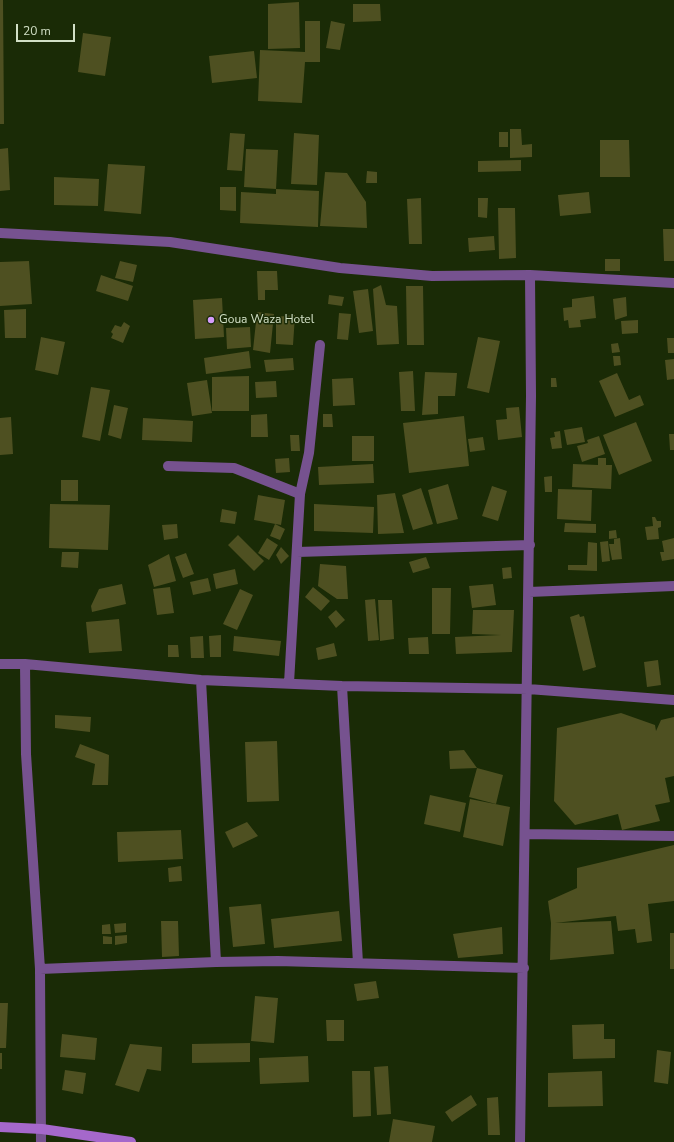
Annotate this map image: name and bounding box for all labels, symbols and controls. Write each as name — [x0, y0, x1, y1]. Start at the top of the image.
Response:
scale bar — [18, 16, 77, 42]
text: 20 m — [23, 23, 51, 39]
place label: Goua Waza Hotel — [219, 313, 314, 327]
marker: Goua Waza Hotel — [206, 315, 216, 325]

